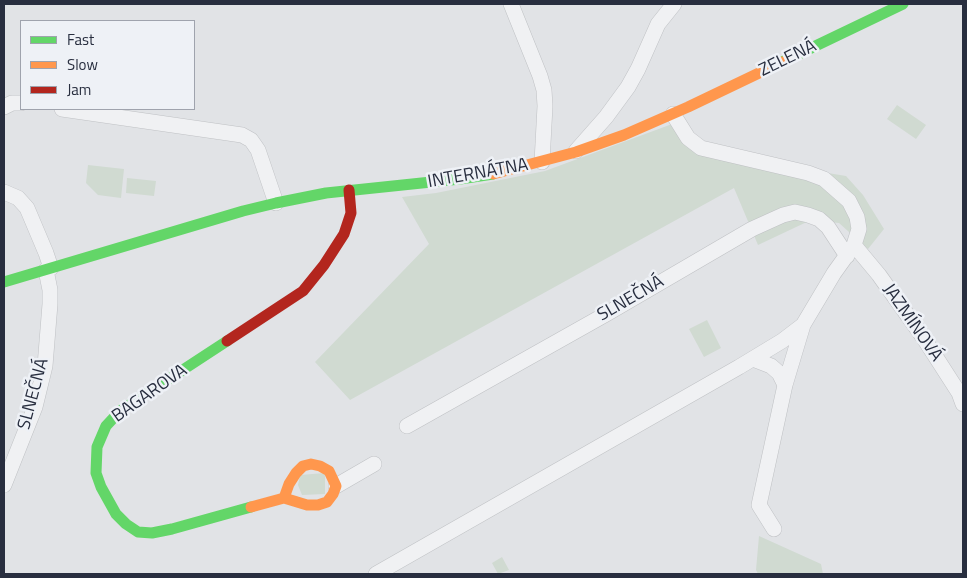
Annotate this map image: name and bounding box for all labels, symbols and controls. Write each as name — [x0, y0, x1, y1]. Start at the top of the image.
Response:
legend — [20, 20, 195, 110]
text: Fast — [67, 28, 94, 51]
street label: ZELENÁ — [756, 36, 820, 82]
text: Slow — [67, 53, 98, 76]
text: Jam — [67, 78, 91, 101]
street label: INTERNÁTNA — [426, 155, 530, 193]
street label: SLNEČNÁ — [594, 271, 668, 327]
street label: JAZMÍNOVÁ — [877, 280, 947, 366]
street label: SLNEČNÁ — [14, 356, 54, 432]
street label: BAGAROVA — [108, 360, 192, 428]

